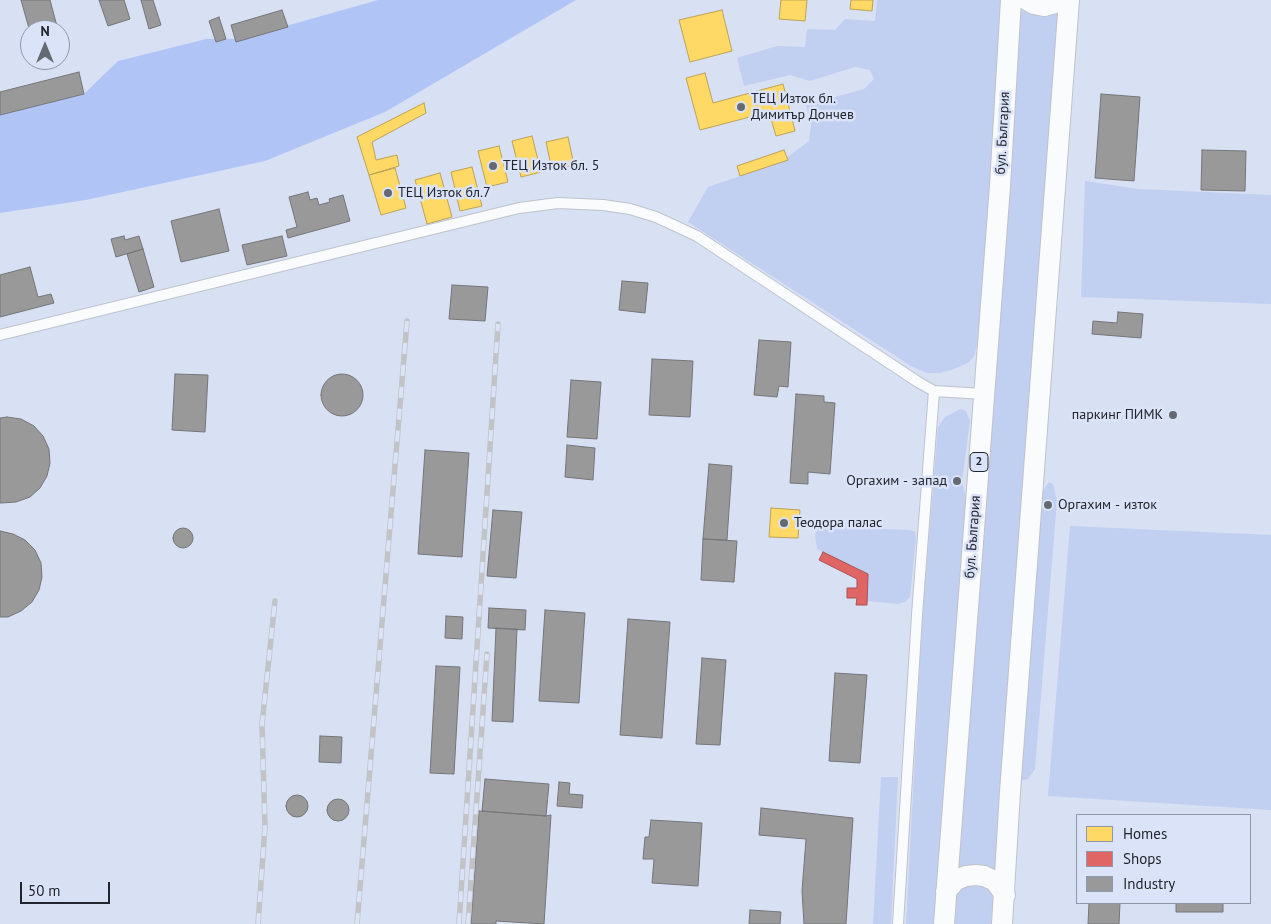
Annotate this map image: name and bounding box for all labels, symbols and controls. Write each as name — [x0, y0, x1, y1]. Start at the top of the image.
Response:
north arrow — [20, 20, 70, 70]
text: N — [40, 22, 50, 40]
place label: ТЕЦ Изток бл. Димитър Дончев — [751, 91, 854, 124]
street label: бул. България — [992, 91, 1014, 175]
marker: ТЕЦ Изток бл. Димитър Дончев — [735, 101, 747, 113]
place label: ТЕЦ Изток бл. 5 — [503, 158, 599, 174]
marker: ТЕЦ Изток бл. 5 — [487, 160, 499, 172]
place label: ТЕЦ Изток бл.7 — [398, 185, 491, 201]
marker: ТЕЦ Изток бл.7 — [382, 187, 394, 199]
place label: паркинг ПИМК — [1072, 407, 1163, 423]
marker: паркинг ПИМК — [1167, 409, 1179, 421]
road number: 2 — [970, 452, 988, 472]
place label: Оргахим - запад — [846, 473, 947, 489]
marker: Оргахим - запад — [951, 475, 963, 487]
street label: бул. България — [962, 495, 984, 579]
place label: Оргахим - изток — [1058, 497, 1157, 513]
marker: Оргахим - изток — [1042, 499, 1054, 511]
place label: Теодора палас — [794, 515, 882, 531]
marker: Теодора палас — [778, 517, 790, 529]
legend — [1076, 814, 1251, 904]
text: Homes — [1123, 824, 1167, 843]
text: Shops — [1123, 849, 1162, 868]
scale bar — [22, 872, 112, 904]
text: Industry — [1123, 874, 1175, 893]
text: 50 m — [28, 881, 61, 900]

